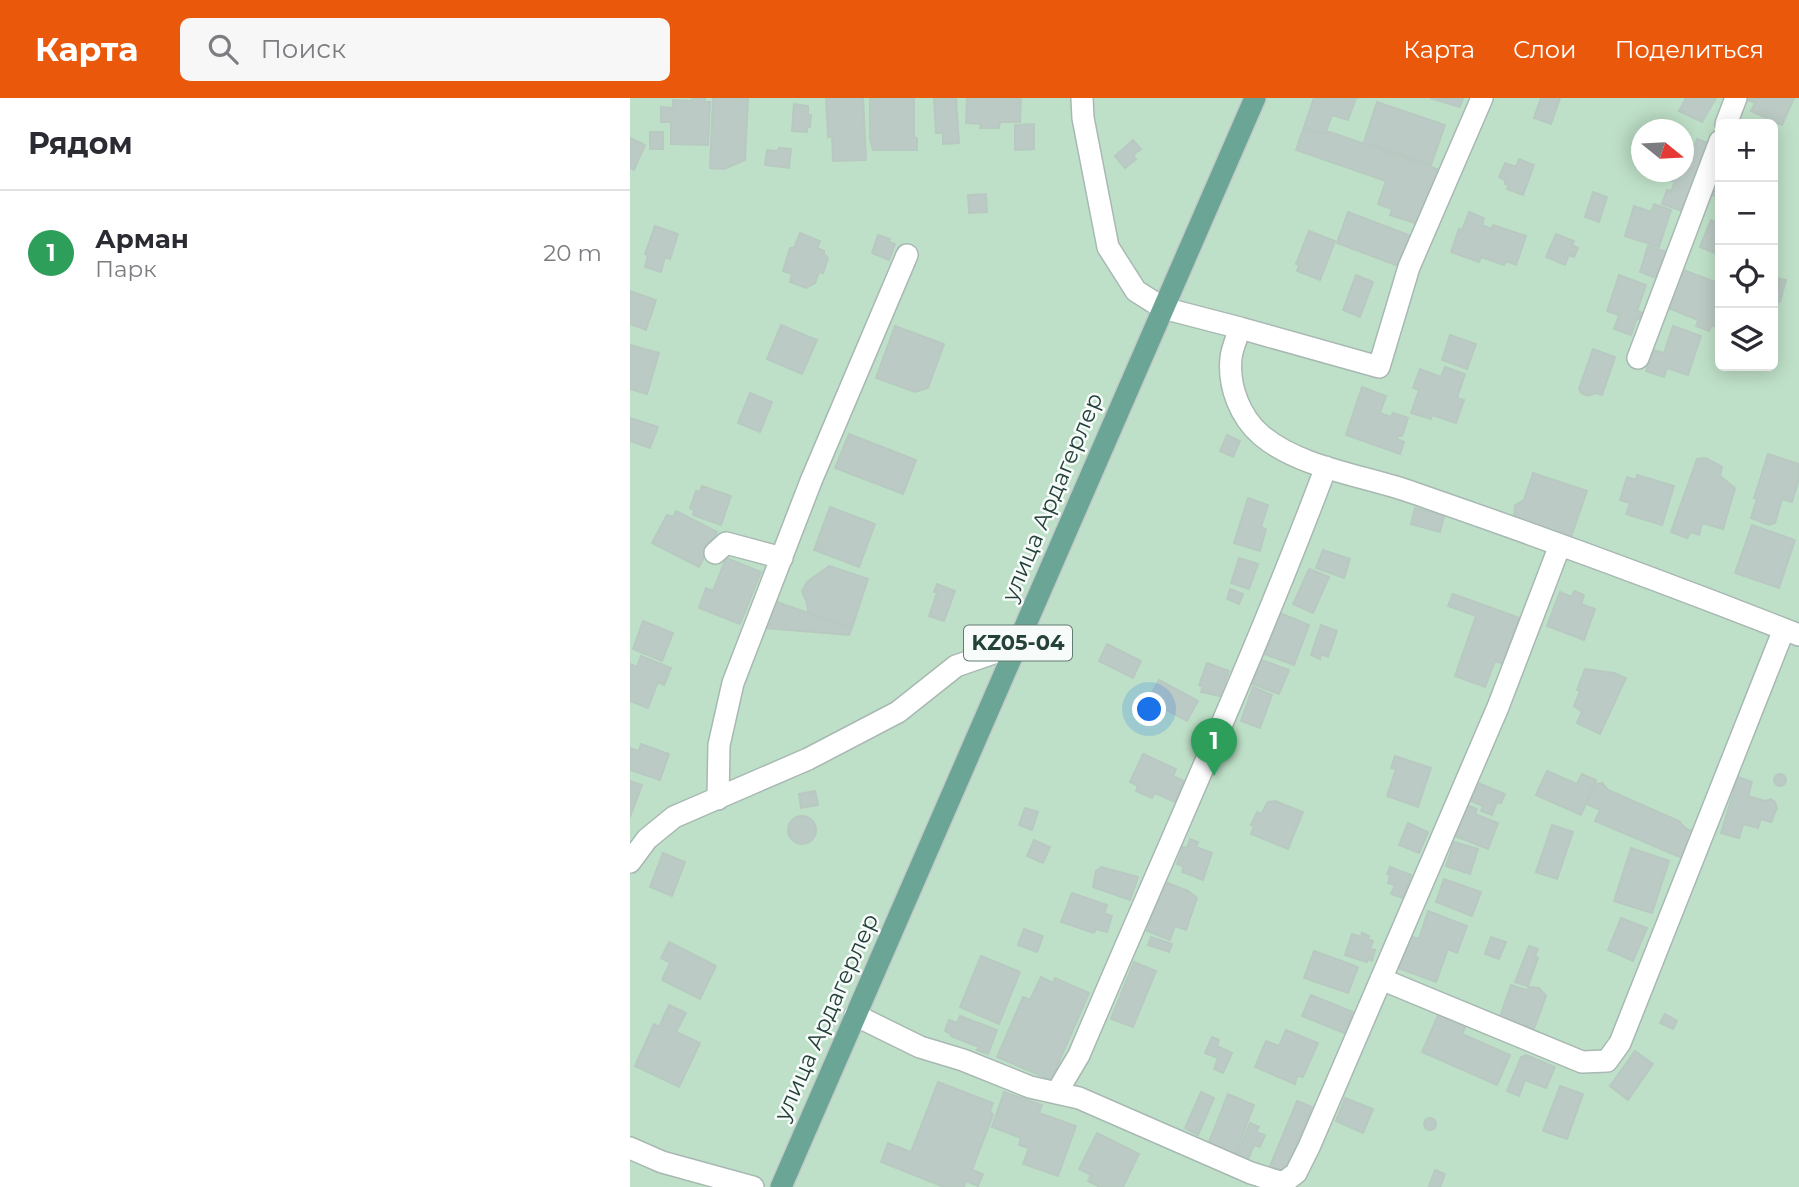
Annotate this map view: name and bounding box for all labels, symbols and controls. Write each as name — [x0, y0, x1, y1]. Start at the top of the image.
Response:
search box — [180, 18, 670, 81]
text: Карта — [35, 29, 138, 69]
icon: search — [204, 30, 242, 68]
text: Поиск — [260, 33, 346, 65]
text: Карта — [1403, 35, 1475, 64]
text: Слои — [1513, 35, 1577, 64]
text: Поделиться — [1615, 35, 1764, 64]
north arrow — [1631, 119, 1694, 182]
map controls — [1715, 119, 1778, 371]
button: + — [1715, 119, 1778, 182]
text: Рядом — [28, 125, 133, 162]
button: − — [1715, 182, 1778, 245]
text: Арман — [95, 223, 189, 255]
text: 1 — [46, 239, 56, 267]
text: 20 m — [543, 239, 602, 267]
button: locate — [1715, 245, 1778, 308]
text: Парк — [95, 255, 157, 283]
button: layers — [1715, 308, 1778, 371]
street label: улица Ардагерлер — [995, 388, 1109, 606]
road number: KZ05-04 — [964, 626, 1072, 660]
your location — [1132, 692, 1166, 726]
pin: 1 — [1191, 718, 1237, 776]
street label: улица Ардагерлер — [767, 909, 884, 1126]

